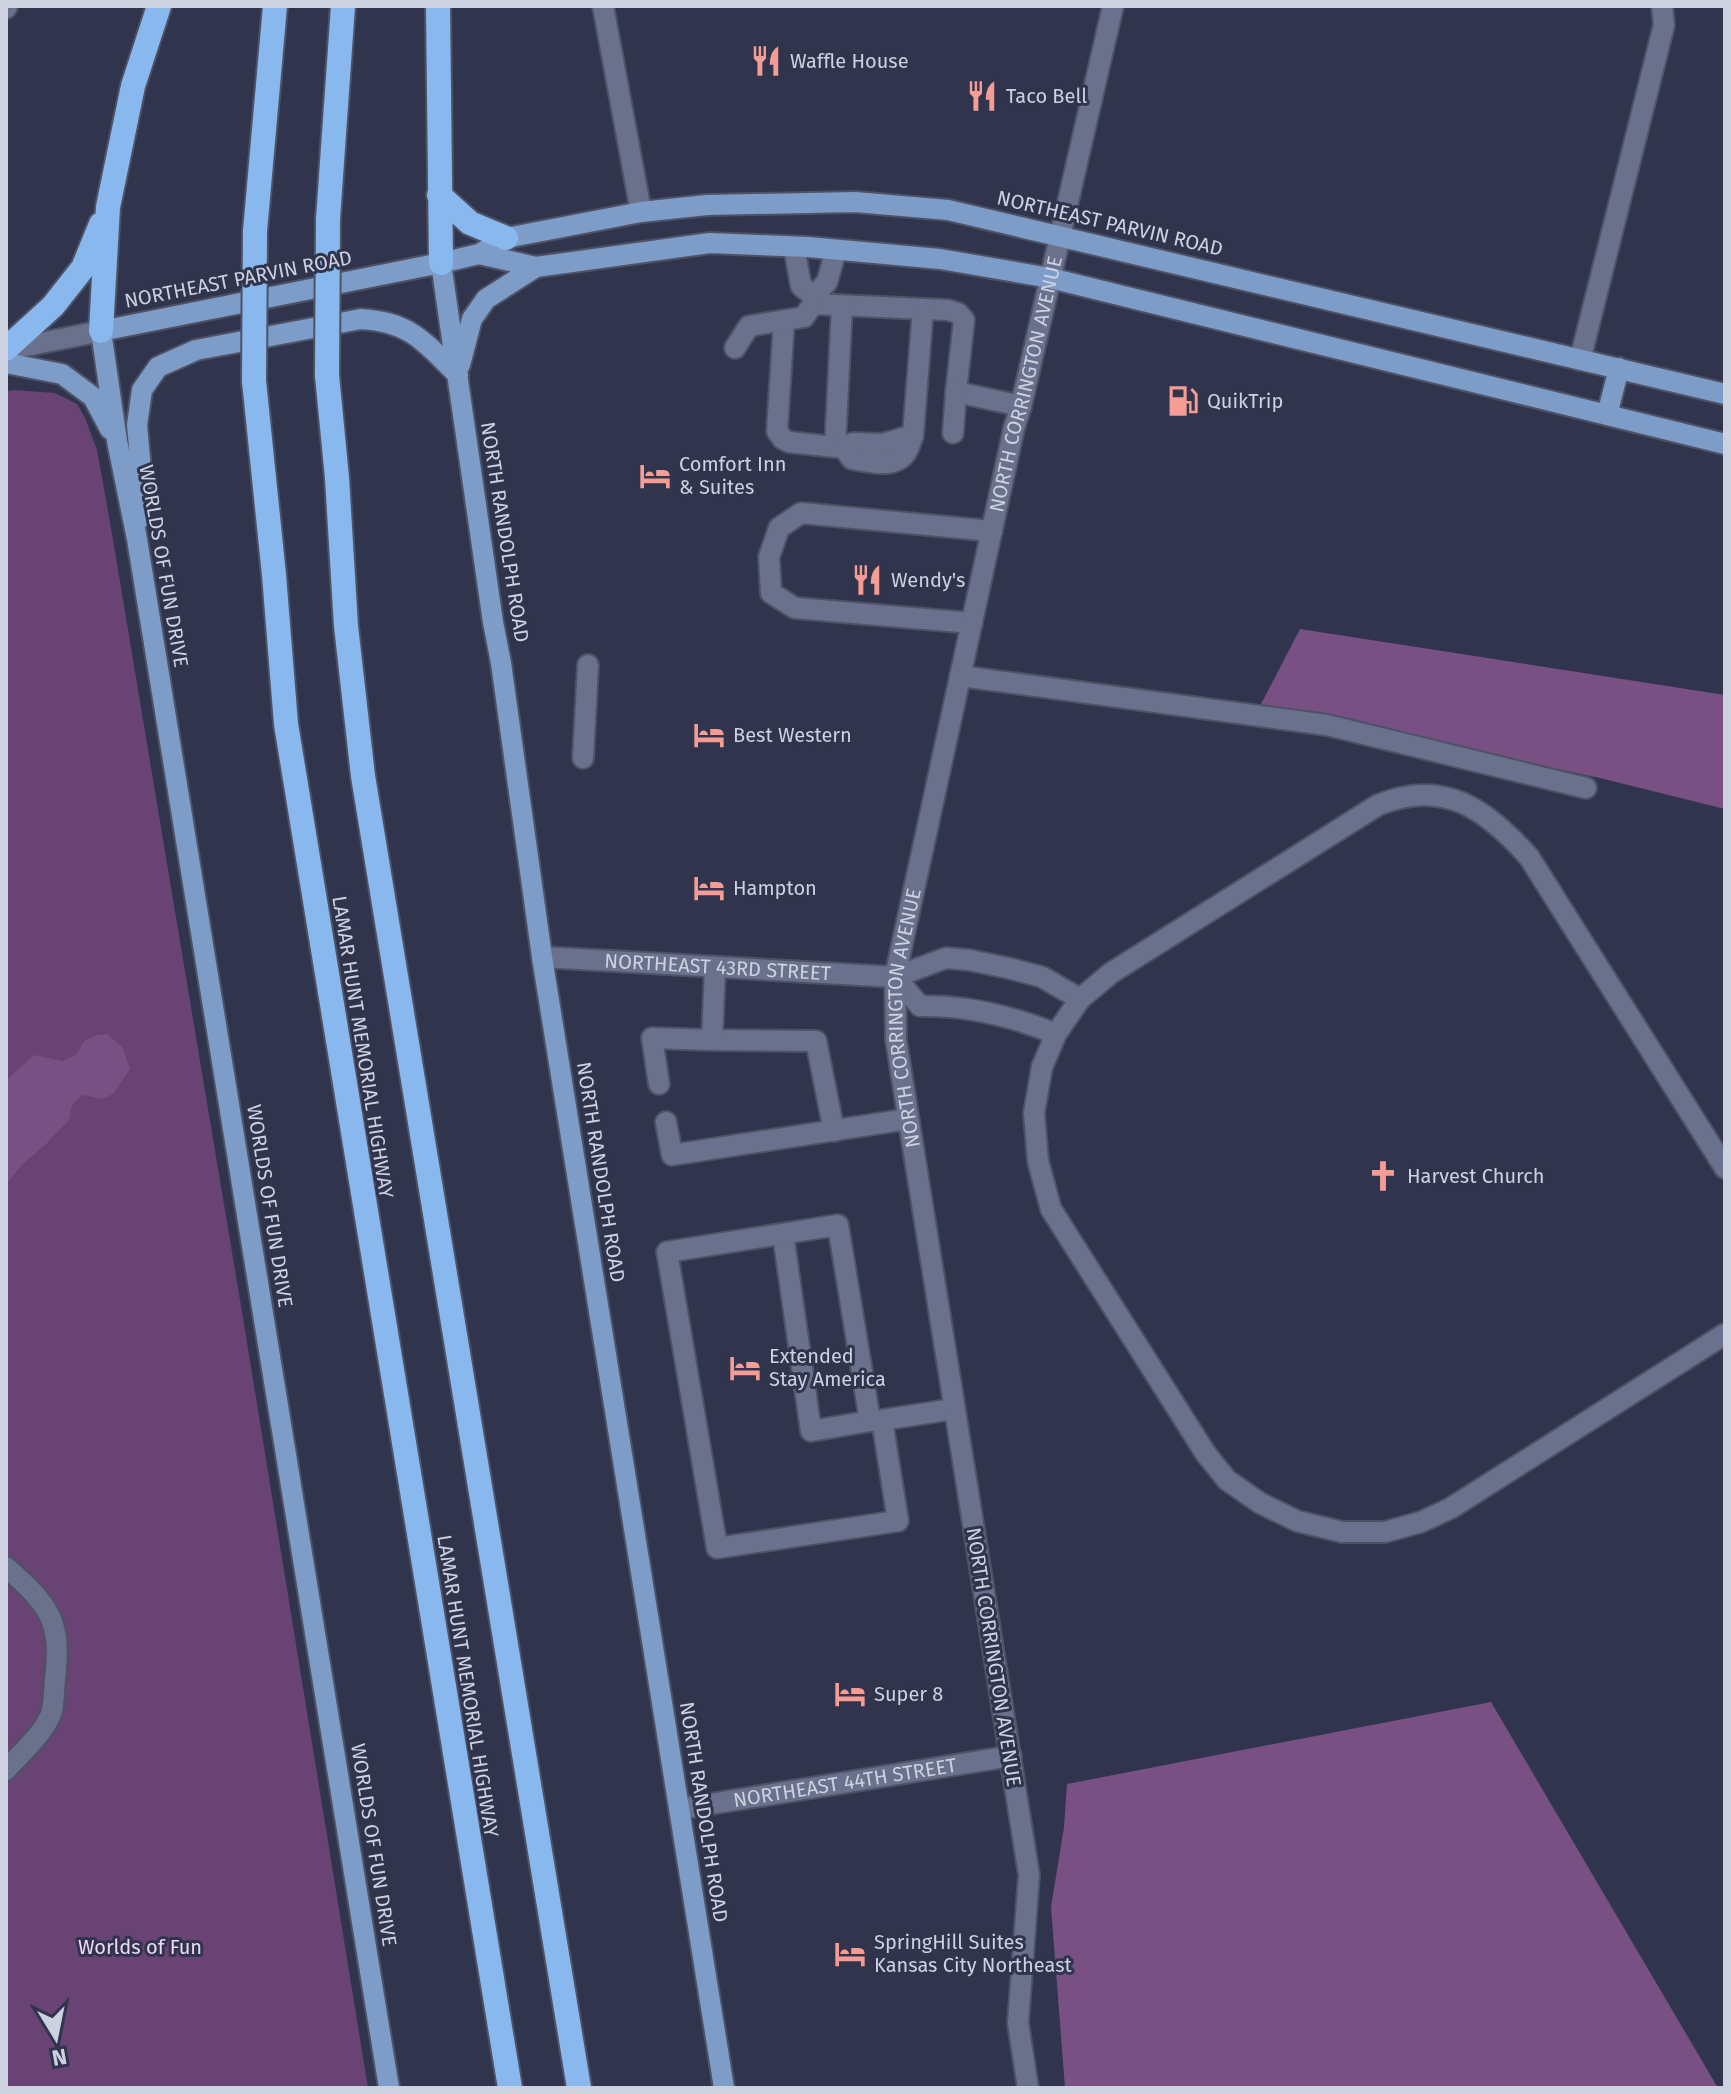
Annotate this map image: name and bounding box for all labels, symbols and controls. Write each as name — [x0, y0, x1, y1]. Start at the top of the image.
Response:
restaurant icon: Waffle House — [749, 44, 783, 78]
place label: Waffle House — [790, 49, 909, 73]
restaurant icon: Taco Bell — [965, 79, 999, 113]
place label: Taco Bell — [1006, 84, 1087, 108]
street label: NORTHEAST PARVIN ROAD — [995, 185, 1225, 261]
street label: NORTHEAST PARVIN ROAD — [122, 245, 354, 313]
street label: NORTH CORRINGTON AVENUE — [984, 254, 1067, 514]
fuel station icon: QuikTrip — [1166, 384, 1200, 418]
place label: QuikTrip — [1207, 389, 1283, 413]
street label: NORTH RANDOLPH ROAD — [476, 420, 534, 644]
place label: Comfort Inn & Suites — [679, 452, 786, 499]
hotel icon: Comfort Inn & Suites — [638, 459, 672, 493]
street label: WORLDS OF FUN DRIVE — [134, 463, 194, 669]
restaurant icon: Wendy's — [850, 563, 884, 597]
place label: Wendy's — [891, 568, 965, 592]
hotel icon: Best Western — [692, 718, 726, 752]
place label: Best Western — [733, 723, 852, 747]
hotel icon: Hampton — [692, 871, 726, 905]
place label: Hampton — [733, 876, 817, 900]
street label: NORTH CORRINGTON AVENUE — [883, 886, 926, 1149]
street label: LAMAR HUNT MEMORIAL HIGHWAY — [327, 894, 399, 1200]
street label: NORTHEAST 43RD STREET — [604, 949, 832, 985]
street label: NORTH RANDOLPH ROAD — [572, 1060, 630, 1284]
street label: WORLDS OF FUN DRIVE — [242, 1103, 298, 1309]
church icon: Harvest Church — [1366, 1159, 1400, 1193]
place label: Harvest Church — [1407, 1164, 1544, 1188]
place label: Extended Stay America — [769, 1344, 886, 1391]
hotel icon: Extended Stay America — [728, 1351, 762, 1385]
street label: NORTH CORRINGTON AVENUE — [962, 1526, 1026, 1788]
street label: LAMAR HUNT MEMORIAL HIGHWAY — [432, 1533, 504, 1839]
hotel icon: Super 8 — [833, 1677, 867, 1711]
place label: Super 8 — [874, 1682, 943, 1706]
street label: NORTH RANDOLPH ROAD — [675, 1700, 733, 1924]
street label: WORLDS OF FUN DRIVE — [346, 1742, 402, 1948]
street label: NORTHEAST 44TH STREET — [732, 1753, 959, 1812]
place label: SpringHill Suites Kansas City Northeast — [874, 1930, 1073, 1977]
park label: Worlds of Fun — [78, 1935, 202, 1959]
hotel icon: SpringHill Suites Kansas City Northeast — [833, 1937, 867, 1971]
north arrow — [16, 1998, 96, 2078]
text: N — [50, 2043, 69, 2072]

